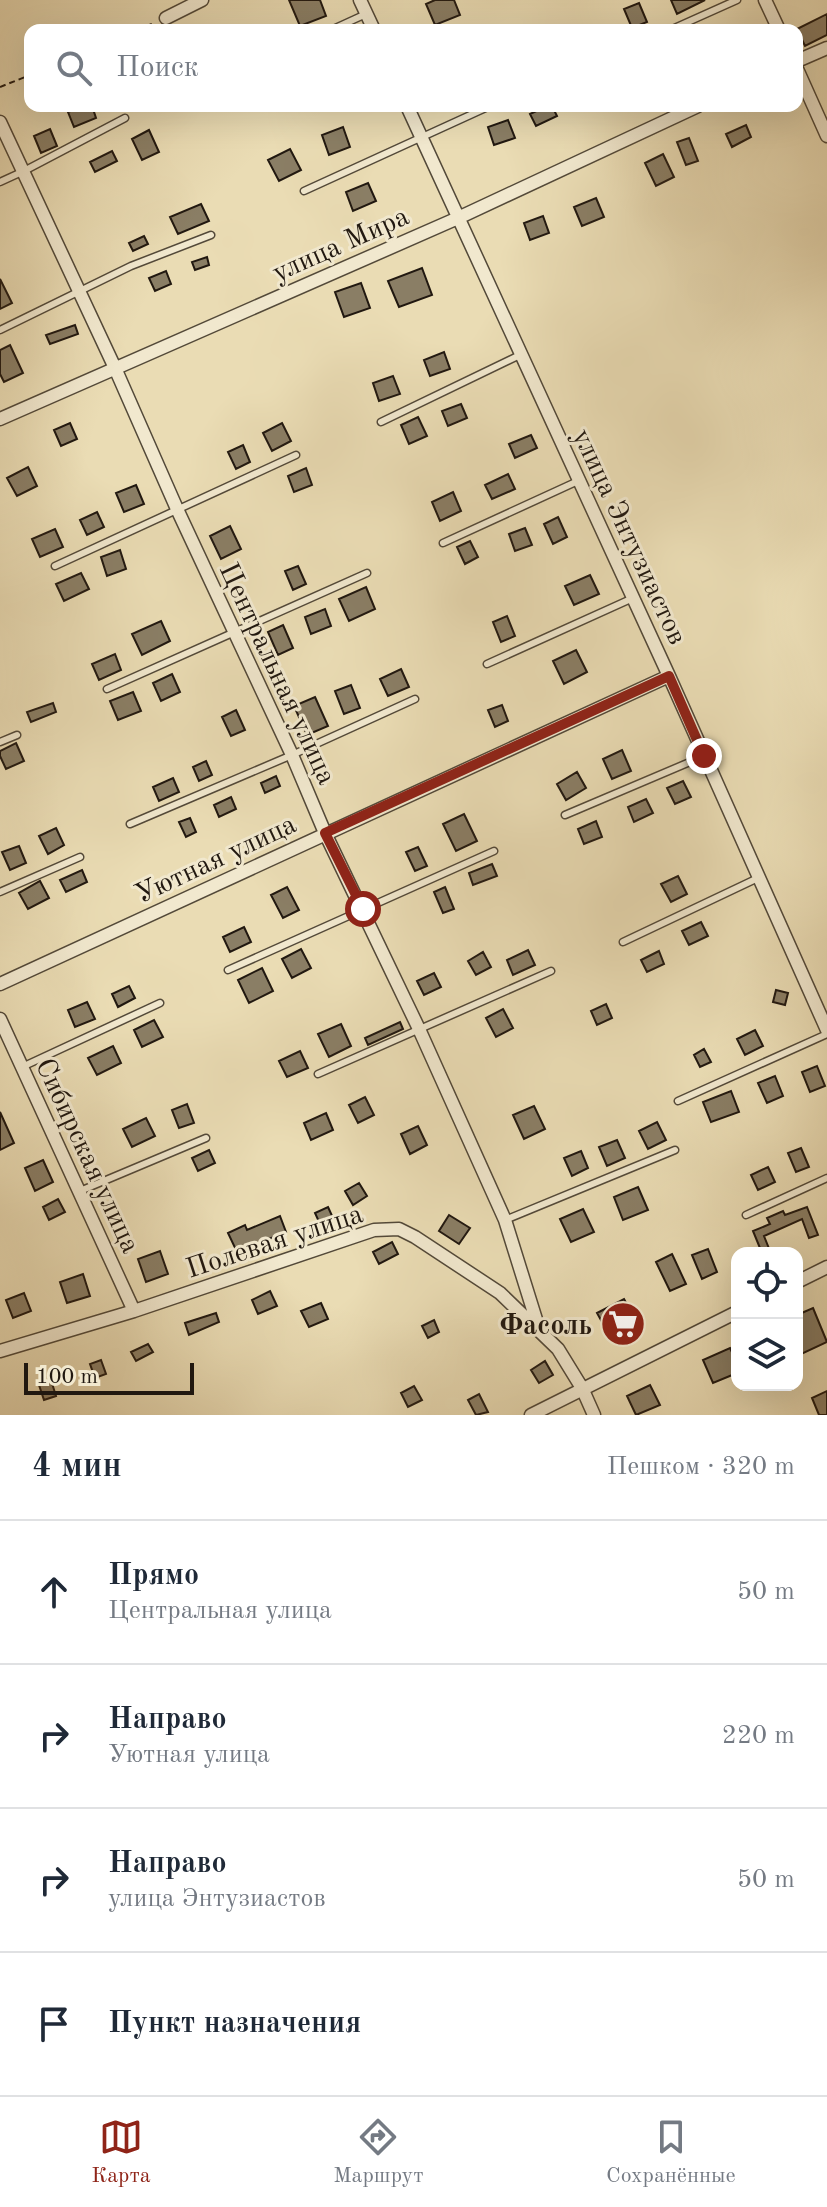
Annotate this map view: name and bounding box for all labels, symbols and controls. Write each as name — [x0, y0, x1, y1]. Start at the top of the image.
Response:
search box — [24, 24, 803, 112]
icon: search — [52, 46, 96, 90]
text: Поиск — [116, 53, 199, 83]
street label: улица Мира — [269, 203, 414, 288]
street label: улица Энтузиастов — [566, 425, 691, 649]
street label: Центральная улица — [213, 559, 340, 790]
route end — [686, 738, 722, 774]
street label: Уютная улица — [131, 811, 301, 910]
route start — [345, 891, 381, 927]
street label: Сибирская улица — [29, 1055, 144, 1258]
street label: Полевая улица — [183, 1201, 367, 1285]
map controls — [731, 1247, 803, 1391]
button: locate — [731, 1247, 803, 1319]
supermarket icon: Фасоль — [599, 1300, 647, 1348]
place label: Фасоль — [499, 1313, 592, 1341]
button: layers — [731, 1319, 803, 1391]
scale bar — [24, 1359, 194, 1395]
text: 100 m — [36, 1366, 98, 1388]
text: 4 мин — [32, 1450, 122, 1484]
text: Пешком · 320 m — [607, 1454, 795, 1480]
text: Прямо — [108, 1561, 199, 1591]
icon: ahead — [32, 1570, 76, 1614]
text: 50 m — [737, 1579, 795, 1605]
text: Центральная улица — [108, 1598, 332, 1624]
text: Направо — [108, 1705, 227, 1735]
icon: right — [32, 1714, 76, 1758]
text: 220 m — [722, 1723, 795, 1749]
text: Уютная улица — [108, 1742, 270, 1768]
text: Направо — [108, 1849, 227, 1879]
icon: right — [32, 1858, 76, 1902]
text: 50 m — [737, 1867, 795, 1893]
text: улица Энтузиастов — [108, 1886, 326, 1912]
icon: arrive — [32, 2002, 76, 2046]
text: Пункт назначения — [108, 2009, 361, 2039]
tab: Карта — [91, 2115, 151, 2190]
tab: Маршрут — [333, 2115, 424, 2190]
tab: Сохранённые — [606, 2115, 736, 2190]

